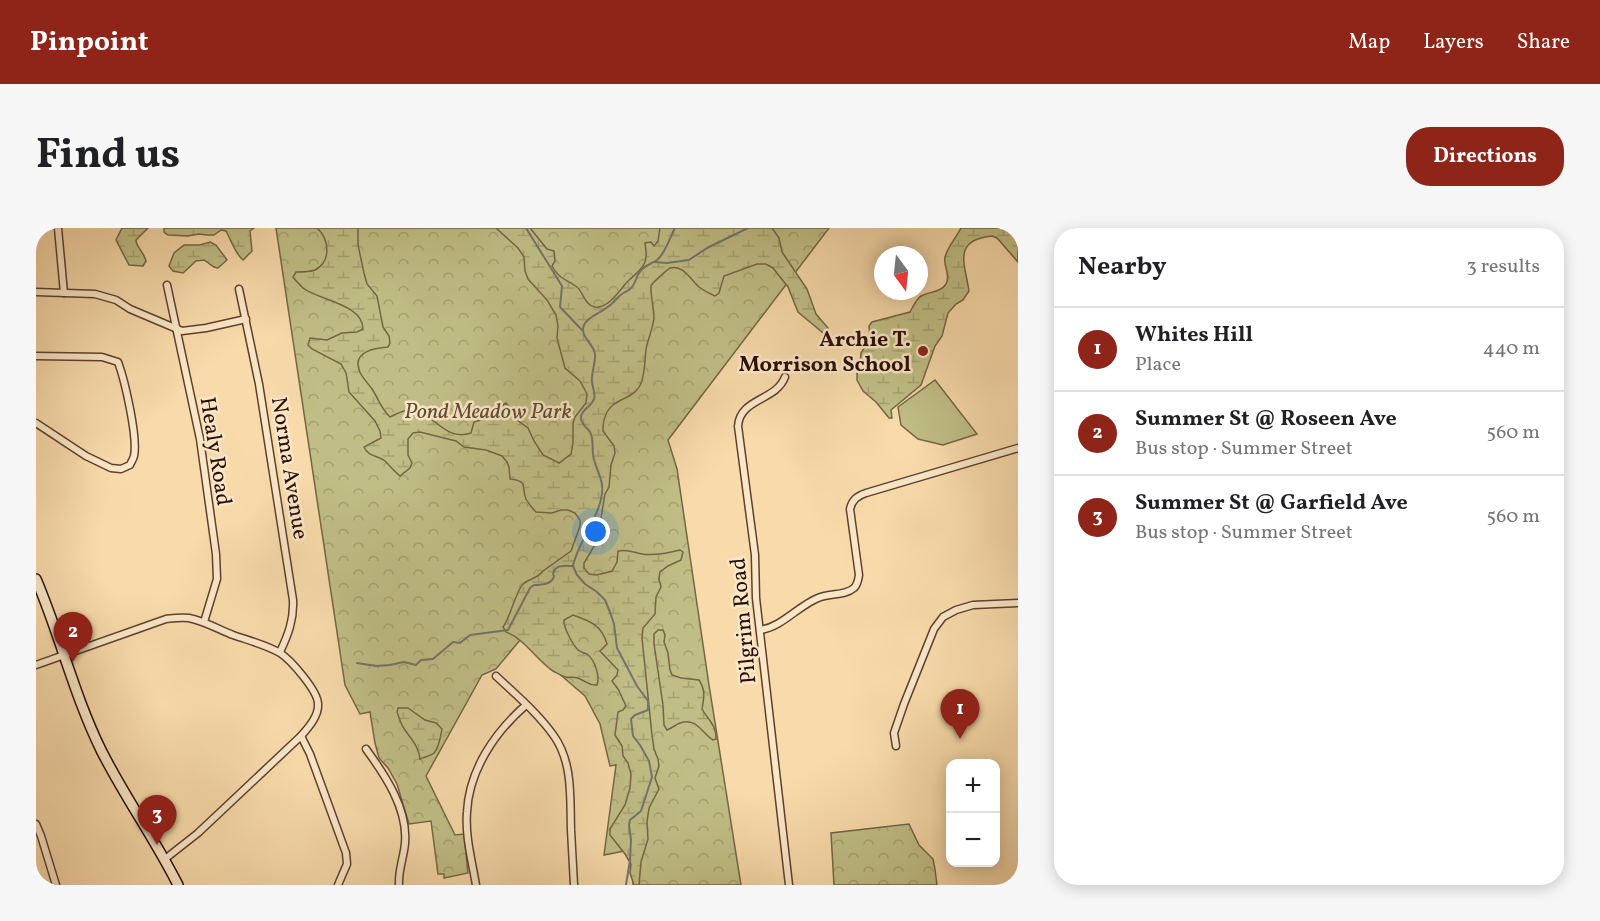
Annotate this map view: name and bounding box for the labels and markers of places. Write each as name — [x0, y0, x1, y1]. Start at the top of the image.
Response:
place label: Archie T. Morrison School — [739, 325, 911, 381]
marker: Archie T. Morrison School — [916, 344, 930, 358]
pin: 2 — [54, 612, 93, 662]
pin: 1 — [940, 690, 980, 739]
pin: 3 — [138, 796, 176, 845]

